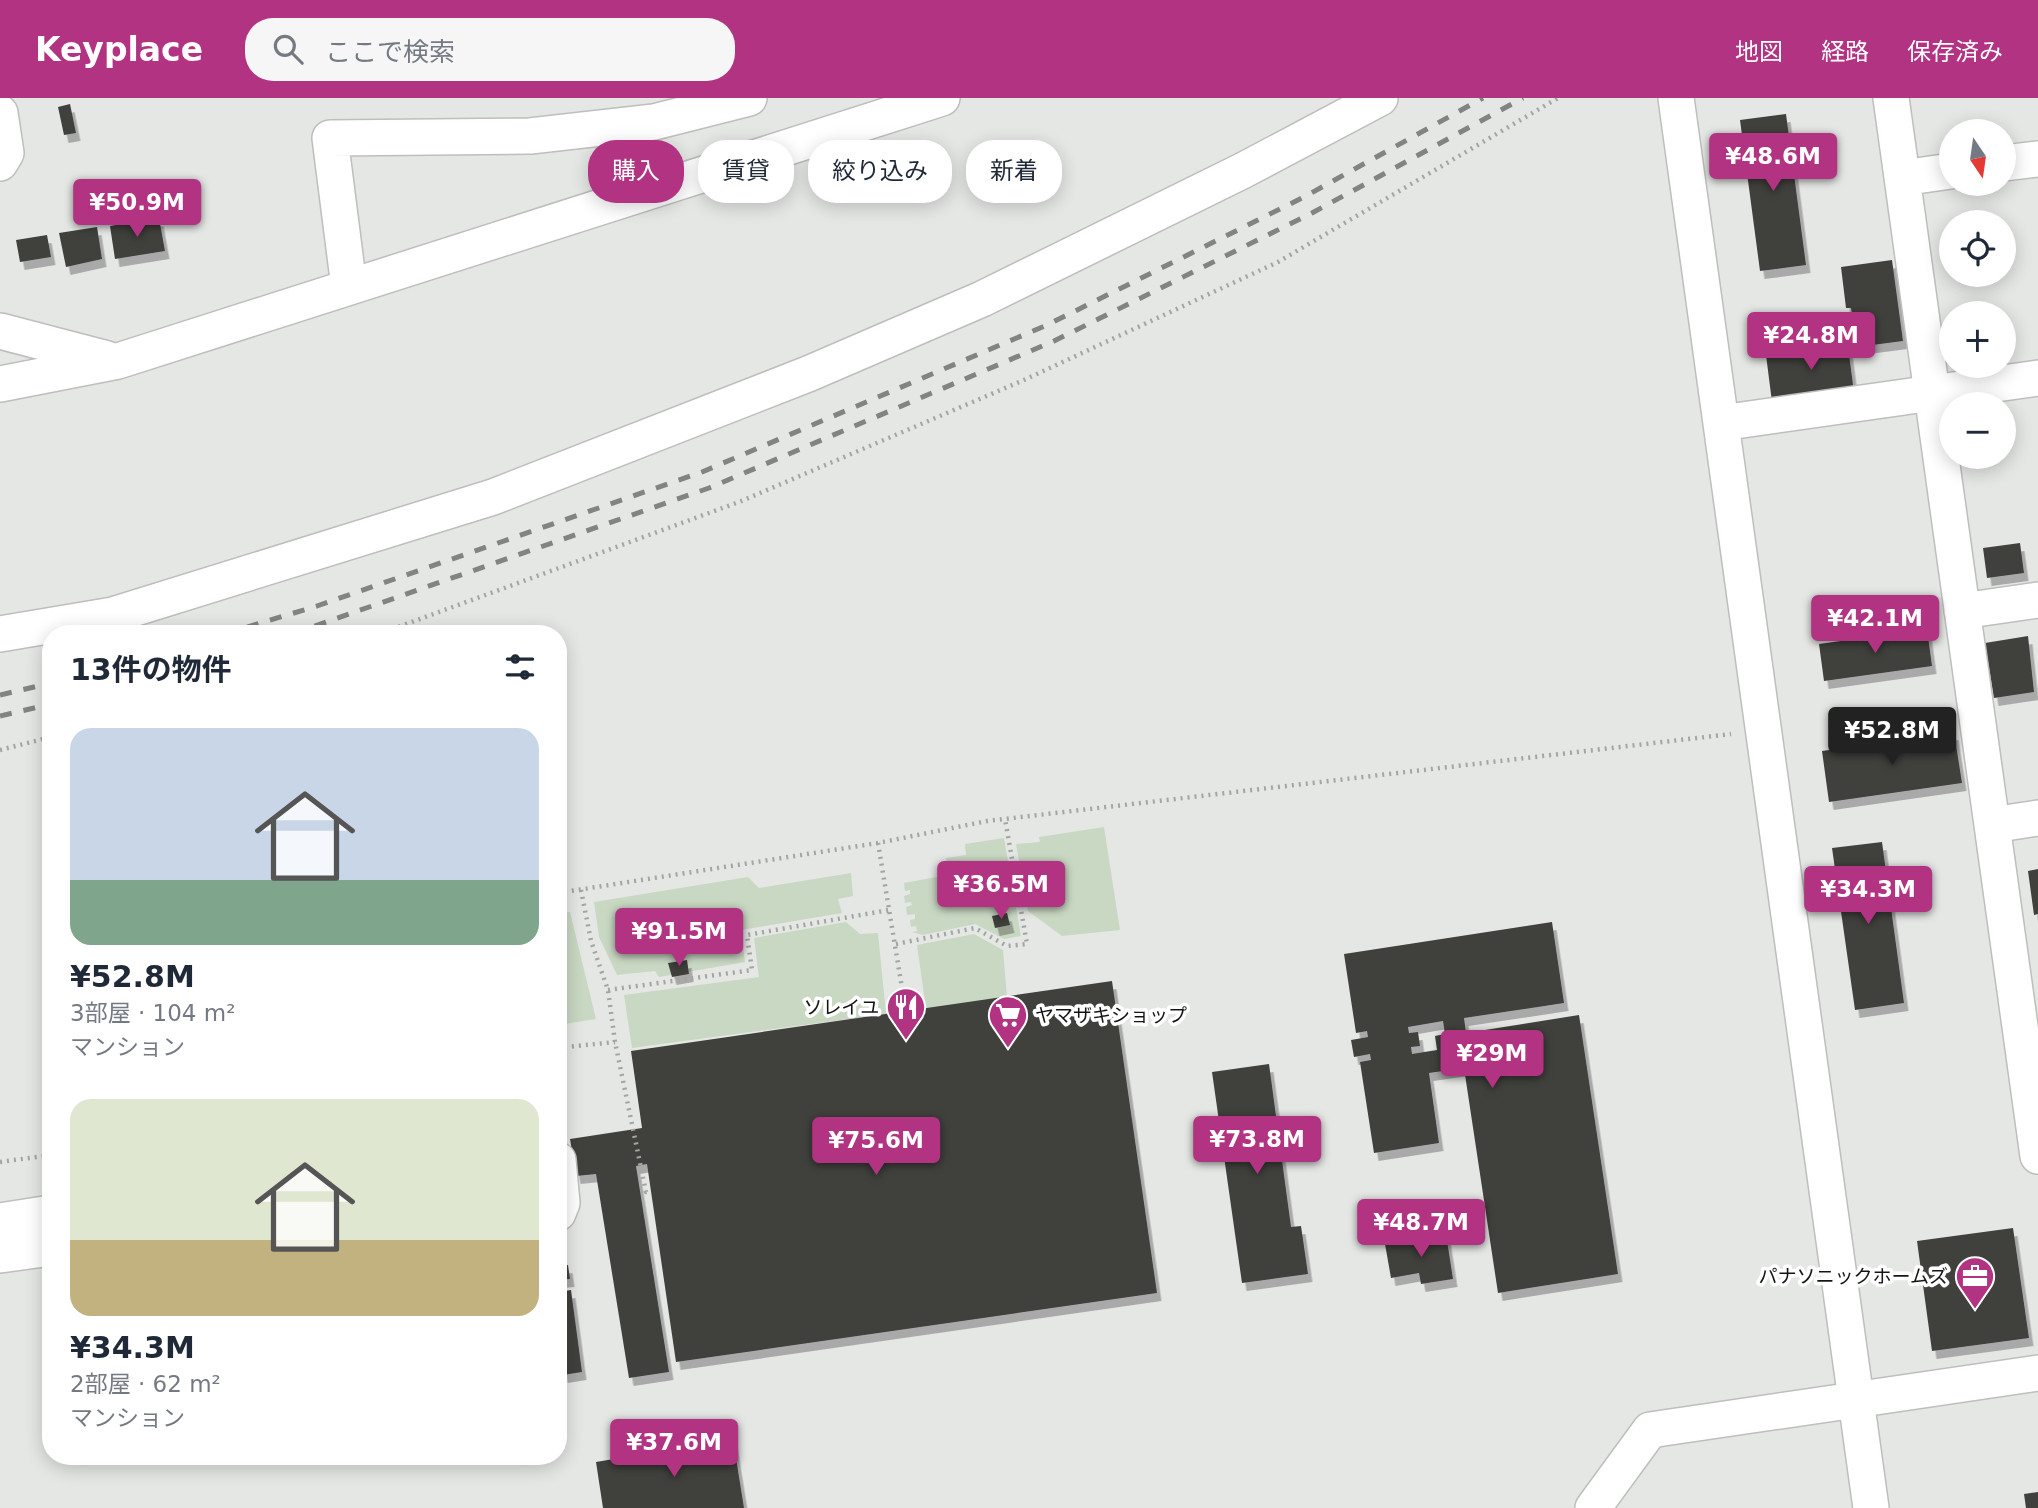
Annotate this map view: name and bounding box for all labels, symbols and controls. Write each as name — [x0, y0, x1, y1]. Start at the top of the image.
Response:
search box — [245, 18, 735, 81]
text: Keyplace — [35, 30, 203, 69]
icon: search — [269, 30, 307, 68]
text: ここで検索 — [325, 37, 455, 67]
text: 地図 — [1735, 38, 1783, 66]
text: 経路 — [1821, 38, 1869, 66]
text: 保存済み — [1907, 38, 2003, 66]
north arrow — [1939, 119, 2016, 196]
map controls — [1939, 119, 2016, 469]
pin: ¥48.6M — [1716, 134, 1830, 193]
chip: 購入 — [588, 140, 684, 203]
chip: 賃貸 — [698, 140, 794, 203]
chip: 絞り込み — [808, 140, 952, 203]
chip: 新着 — [966, 140, 1062, 203]
text: ¥48.6M — [1725, 143, 1821, 169]
pin: ¥50.9M — [80, 180, 194, 239]
text: ¥50.9M — [89, 189, 185, 215]
button: locate — [1939, 210, 2016, 287]
button: + — [1939, 301, 2016, 378]
pin: ¥24.8M — [1754, 313, 1868, 372]
text: ¥24.8M — [1763, 322, 1859, 348]
button: − — [1939, 392, 2016, 469]
pin: ¥42.1M — [1818, 596, 1932, 655]
text: ¥42.1M — [1827, 605, 1923, 631]
icon: filters — [501, 648, 539, 686]
text: 13件の物件 — [70, 652, 232, 687]
pin: ¥52.8M — [1835, 708, 1949, 767]
text: ¥52.8M — [1844, 717, 1940, 743]
icon: home — [242, 773, 368, 899]
pin: ¥36.5M — [944, 862, 1058, 921]
pin: ¥34.3M — [1811, 866, 1925, 926]
text: ¥36.5M — [953, 871, 1049, 897]
text: ¥34.3M — [1820, 876, 1916, 902]
pin: ¥91.5M — [622, 908, 736, 968]
text: ¥91.5M — [631, 918, 727, 944]
text: ¥52.8M — [70, 959, 195, 994]
restaurant icon: ソレイユ — [885, 986, 927, 1041]
supermarket icon: ヤマザキショップ — [987, 994, 1029, 1049]
place label: ソレイユ — [803, 996, 879, 1018]
text: 3部屋 · 104 m² — [70, 1000, 235, 1026]
place label: ヤマザキショップ — [1035, 1004, 1187, 1026]
pin: ¥29M — [1451, 1030, 1533, 1090]
text: マンション — [70, 1034, 185, 1060]
text: ¥29M — [1457, 1040, 1527, 1066]
pin: ¥73.8M — [1200, 1116, 1314, 1176]
pin: ¥75.6M — [819, 1118, 933, 1177]
text: ¥73.8M — [1209, 1126, 1305, 1152]
text: ¥75.6M — [828, 1127, 924, 1153]
icon: home — [242, 1144, 368, 1270]
pin: ¥48.7M — [1364, 1200, 1478, 1259]
text: ¥48.7M — [1373, 1209, 1469, 1235]
office icon: パナソニックホームズ — [1954, 1255, 1996, 1310]
place label: パナソニックホームズ — [1759, 1265, 1948, 1287]
text: ¥34.3M — [70, 1330, 195, 1365]
text: 2部屋 · 62 m² — [70, 1371, 221, 1397]
text: マンション — [70, 1405, 185, 1431]
pin: ¥37.6M — [617, 1420, 731, 1479]
text: ¥37.6M — [626, 1429, 722, 1455]

